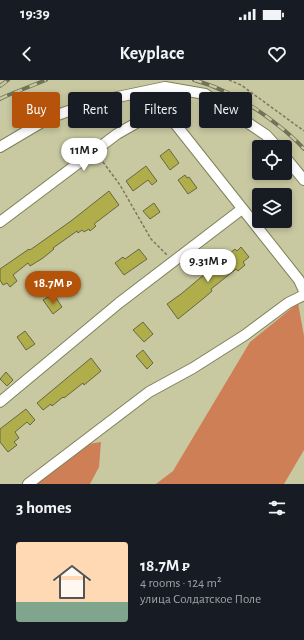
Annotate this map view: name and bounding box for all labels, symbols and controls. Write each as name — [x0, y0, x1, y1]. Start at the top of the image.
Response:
text: 19:39 — [20, 6, 50, 21]
icon: back — [16, 43, 38, 65]
icon: heart — [266, 43, 288, 65]
text: Keyplace — [120, 45, 184, 63]
chip: Buy — [12, 92, 60, 128]
chip: Rent — [68, 92, 122, 128]
chip: Filters — [130, 92, 191, 128]
chip: New — [199, 92, 252, 128]
pin: 11M ₽ — [56, 138, 112, 172]
map controls — [252, 140, 292, 228]
button: locate — [252, 140, 292, 180]
text: 11M ₽ — [70, 144, 98, 157]
button: layers — [252, 188, 292, 228]
pin: 9.31M ₽ — [171, 249, 245, 283]
text: 9.31M ₽ — [189, 255, 227, 268]
pin: 18.7M ₽ — [16, 271, 90, 305]
text: 18.7M ₽ — [34, 277, 72, 290]
icon: filters — [266, 497, 288, 519]
text: 3 homes — [16, 499, 72, 516]
text: 18.7M ₽ — [140, 557, 190, 574]
icon: home — [48, 558, 96, 606]
text: 4 rooms · 124 m² — [140, 577, 221, 590]
text: улица Солдатское Поле — [140, 593, 261, 606]

